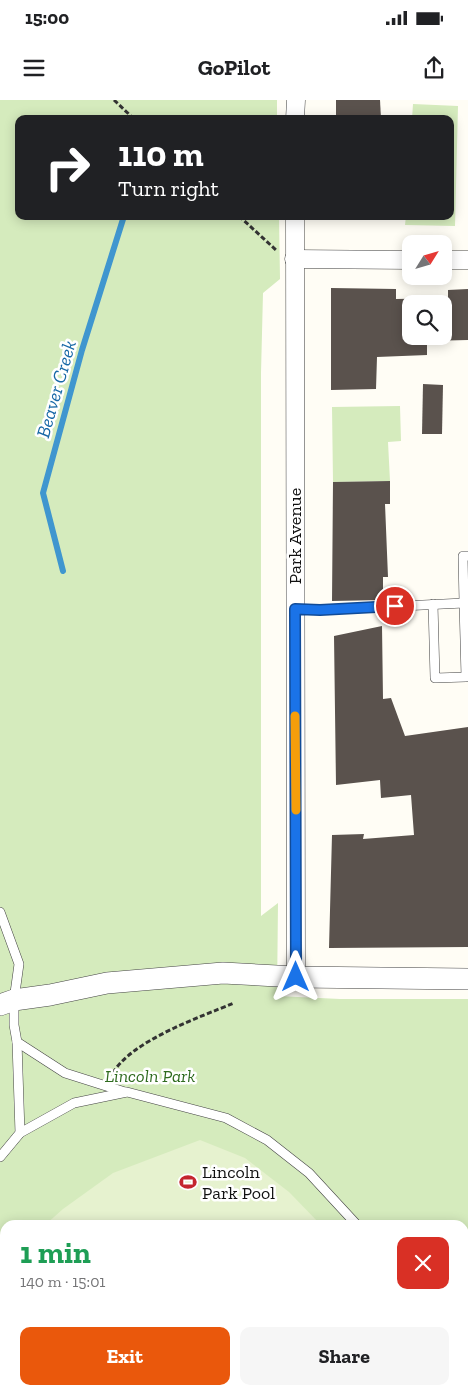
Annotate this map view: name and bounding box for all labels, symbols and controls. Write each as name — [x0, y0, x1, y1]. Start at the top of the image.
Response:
text: 15:00 — [25, 6, 69, 29]
icon: menu — [20, 54, 48, 82]
text: GoPilot — [198, 54, 270, 81]
icon: share — [420, 54, 448, 82]
text: 110 m — [118, 133, 204, 175]
icon: right — [35, 135, 100, 200]
text: Turn right — [118, 175, 219, 202]
north arrow — [402, 235, 452, 285]
map controls — [402, 235, 452, 345]
button: search — [402, 295, 452, 345]
water label: Beaver Creek — [31, 338, 81, 440]
street label: Park Avenue — [284, 488, 306, 584]
pin — [374, 585, 416, 627]
icon: arrive — [381, 592, 409, 620]
position arrow — [269, 950, 321, 1002]
park label: Lincoln Park — [105, 1065, 195, 1087]
place label: Lincoln Park Pool — [202, 1161, 275, 1204]
sports icon: Lincoln Park Pool — [178, 1172, 198, 1192]
text: 1 min — [20, 1235, 91, 1271]
button: close — [397, 1237, 449, 1289]
text: 140 m · 15:01 — [20, 1272, 106, 1291]
button: Exit — [20, 1327, 230, 1385]
button: Share — [240, 1327, 449, 1385]

